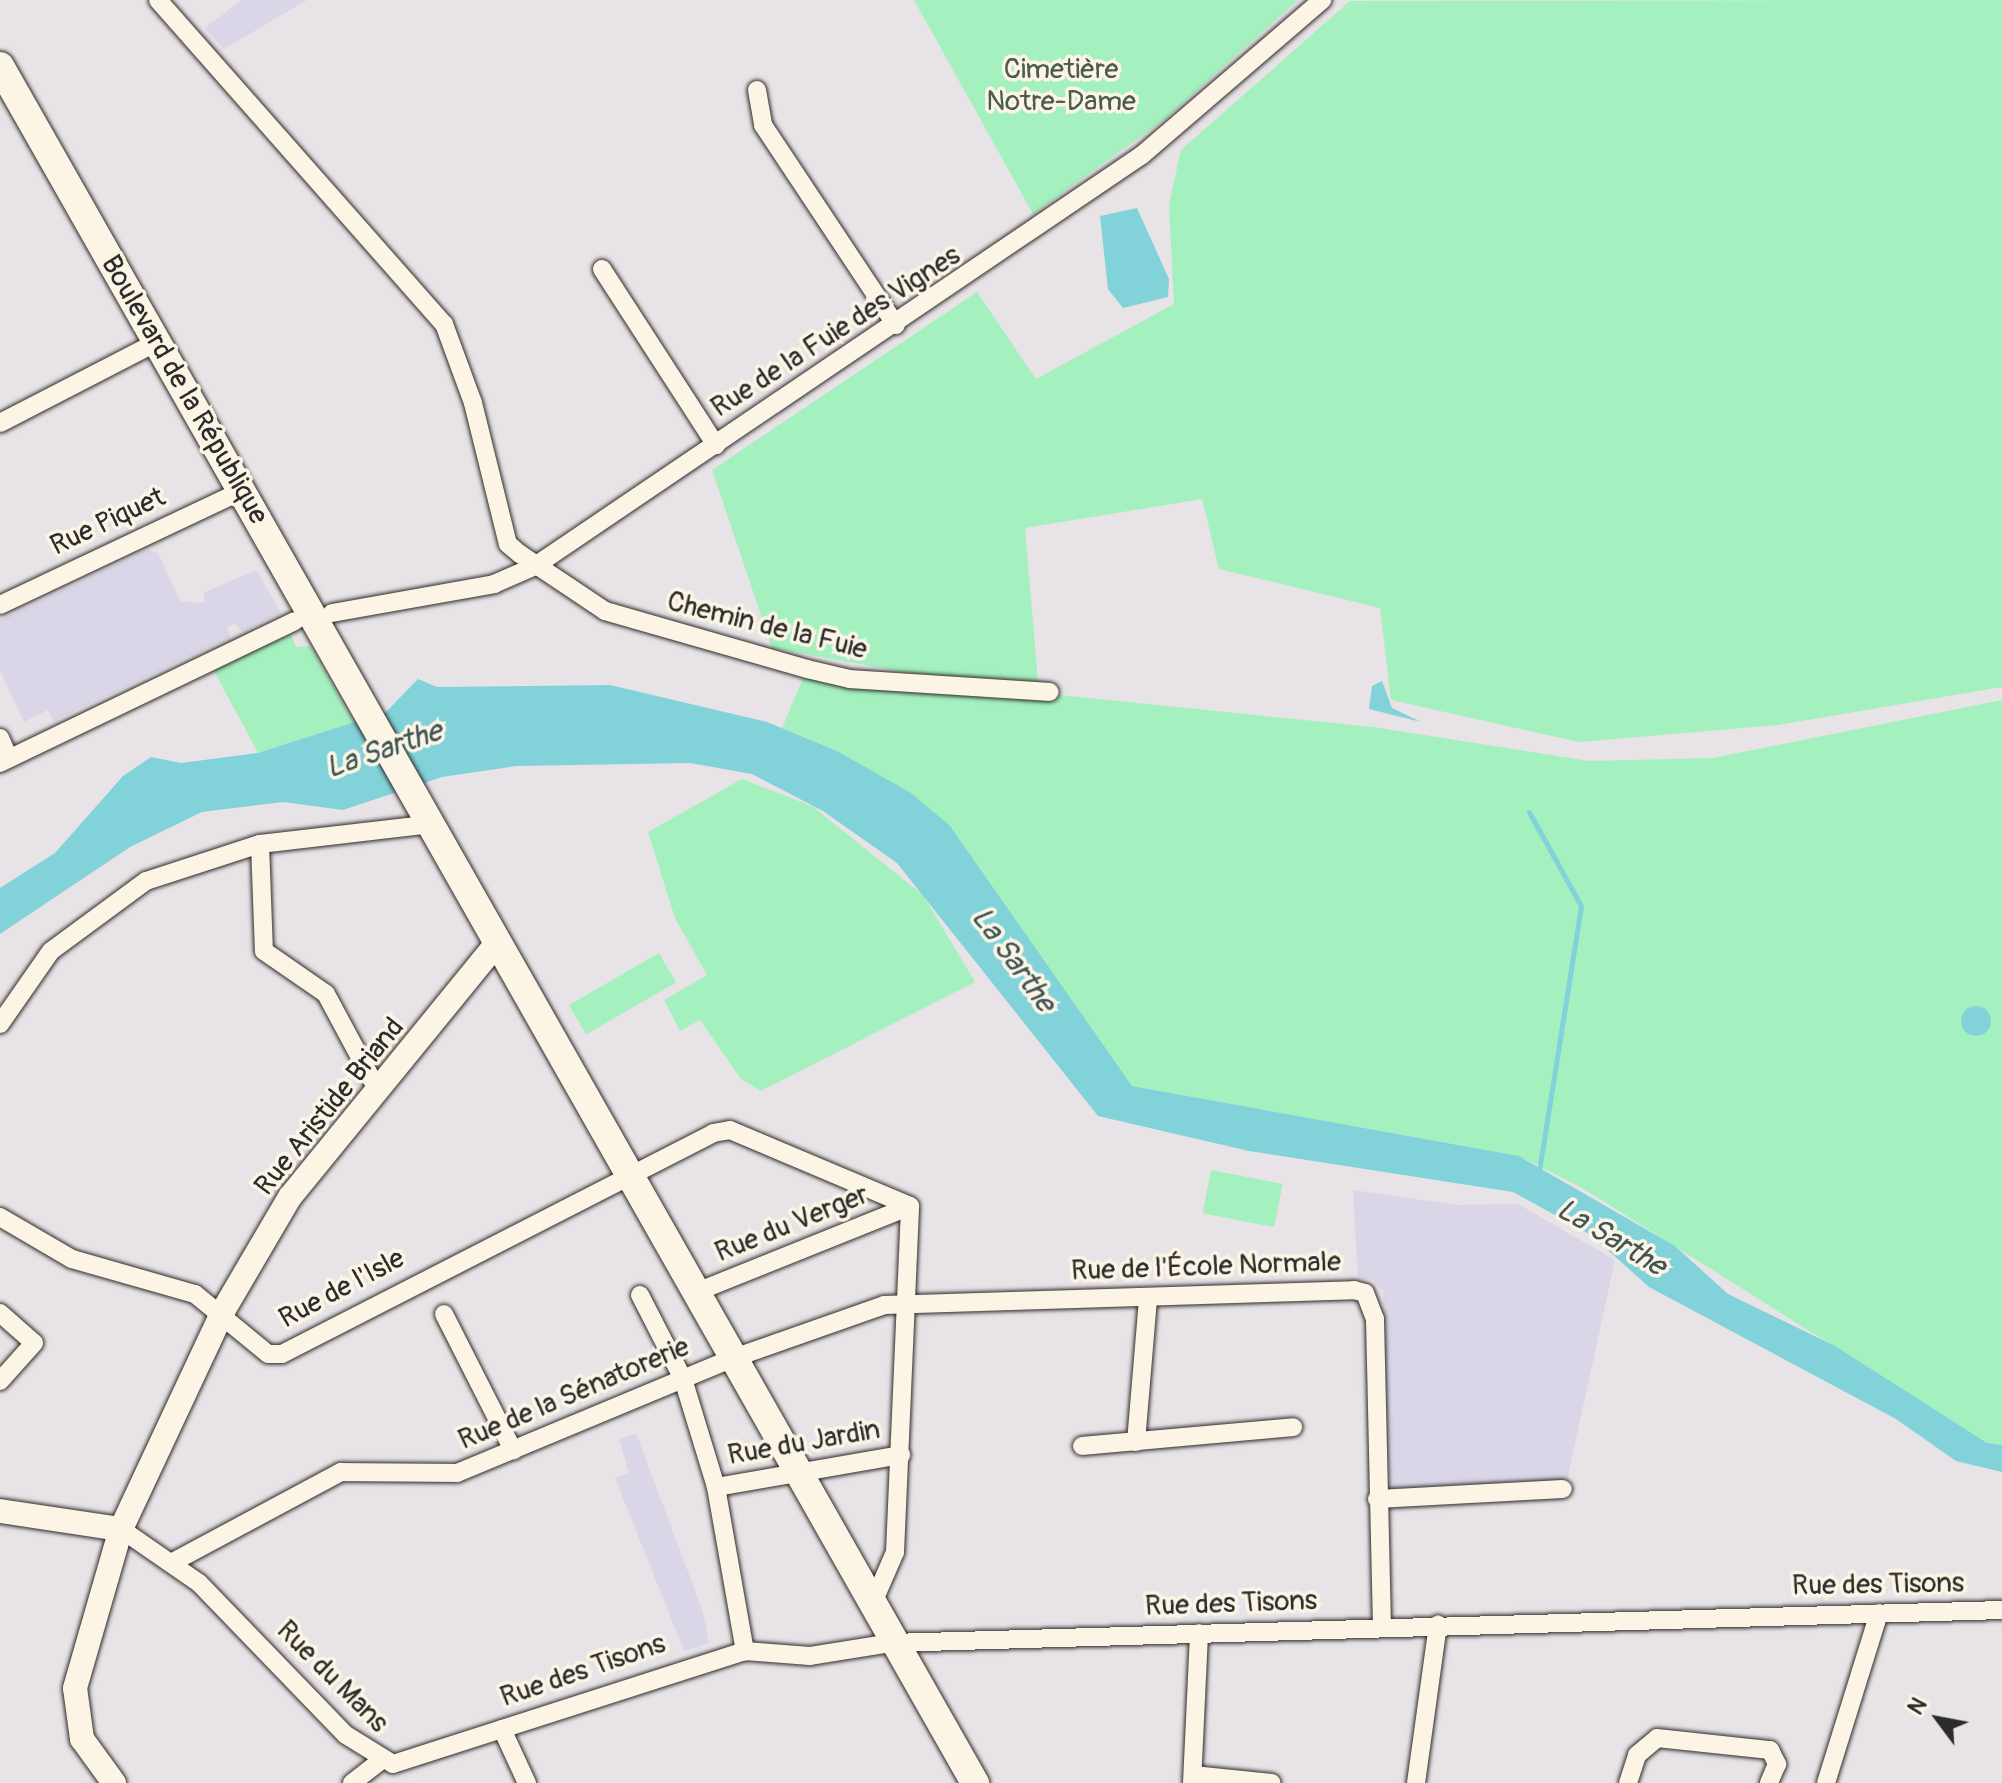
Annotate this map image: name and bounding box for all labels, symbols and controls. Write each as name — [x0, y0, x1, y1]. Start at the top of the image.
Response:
park label: Cimetière Notre-Dame — [986, 53, 1136, 119]
street label: Rue de la Fuie des Vignes — [705, 239, 967, 425]
street label: Boulevard de la République — [93, 250, 275, 530]
street label: Rue Piquet — [45, 481, 171, 563]
street label: Chemin de la Fuie — [664, 585, 870, 667]
water label: La Sarthe — [321, 713, 447, 787]
water label: La Sarthe — [963, 901, 1063, 1019]
street label: Rue Aristide Briand — [248, 1011, 412, 1203]
street label: Rue du Verger — [710, 1178, 874, 1270]
water label: La Sarthe — [1550, 1192, 1672, 1284]
street label: Rue de l'Isle — [274, 1242, 410, 1336]
street label: Rue de l'École Normale — [1070, 1245, 1342, 1289]
street label: Rue de la Sénatorerie — [454, 1330, 694, 1458]
street label: Rue du Jardin — [725, 1413, 883, 1473]
street label: Rue des Tisons — [1792, 1567, 1964, 1603]
street label: Rue des Tisons — [1144, 1584, 1318, 1624]
street label: Rue du Mans — [269, 1614, 395, 1740]
street label: Rue des Tisons — [496, 1627, 670, 1715]
north arrow — [1898, 1679, 1978, 1759]
text: N — [1902, 1693, 1933, 1720]

